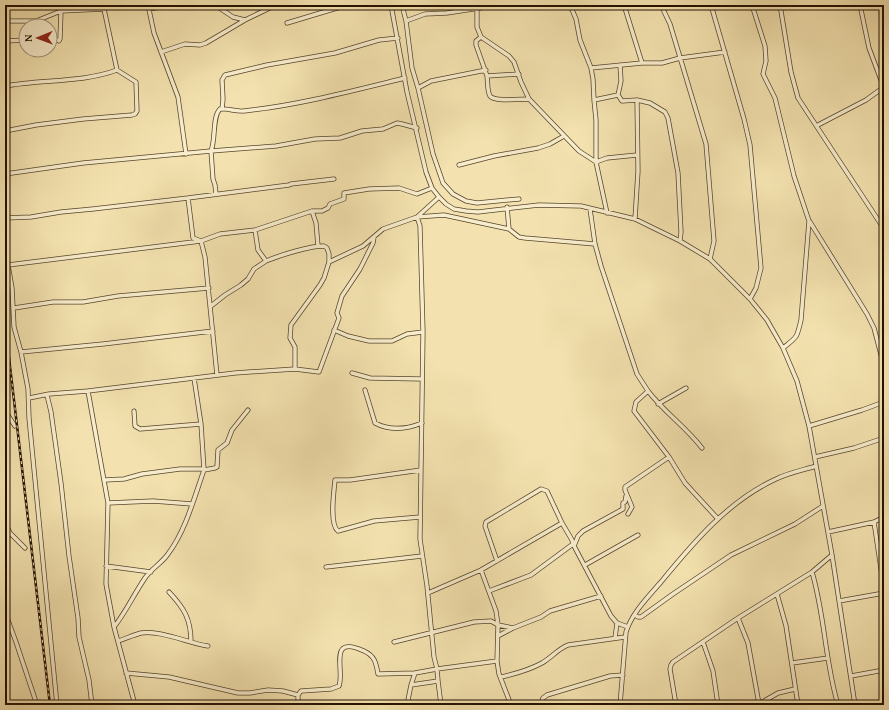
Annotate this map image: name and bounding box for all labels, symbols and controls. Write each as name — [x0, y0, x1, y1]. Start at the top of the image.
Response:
north arrow — [18, 18, 58, 58]
text: N — [20, 34, 36, 42]

